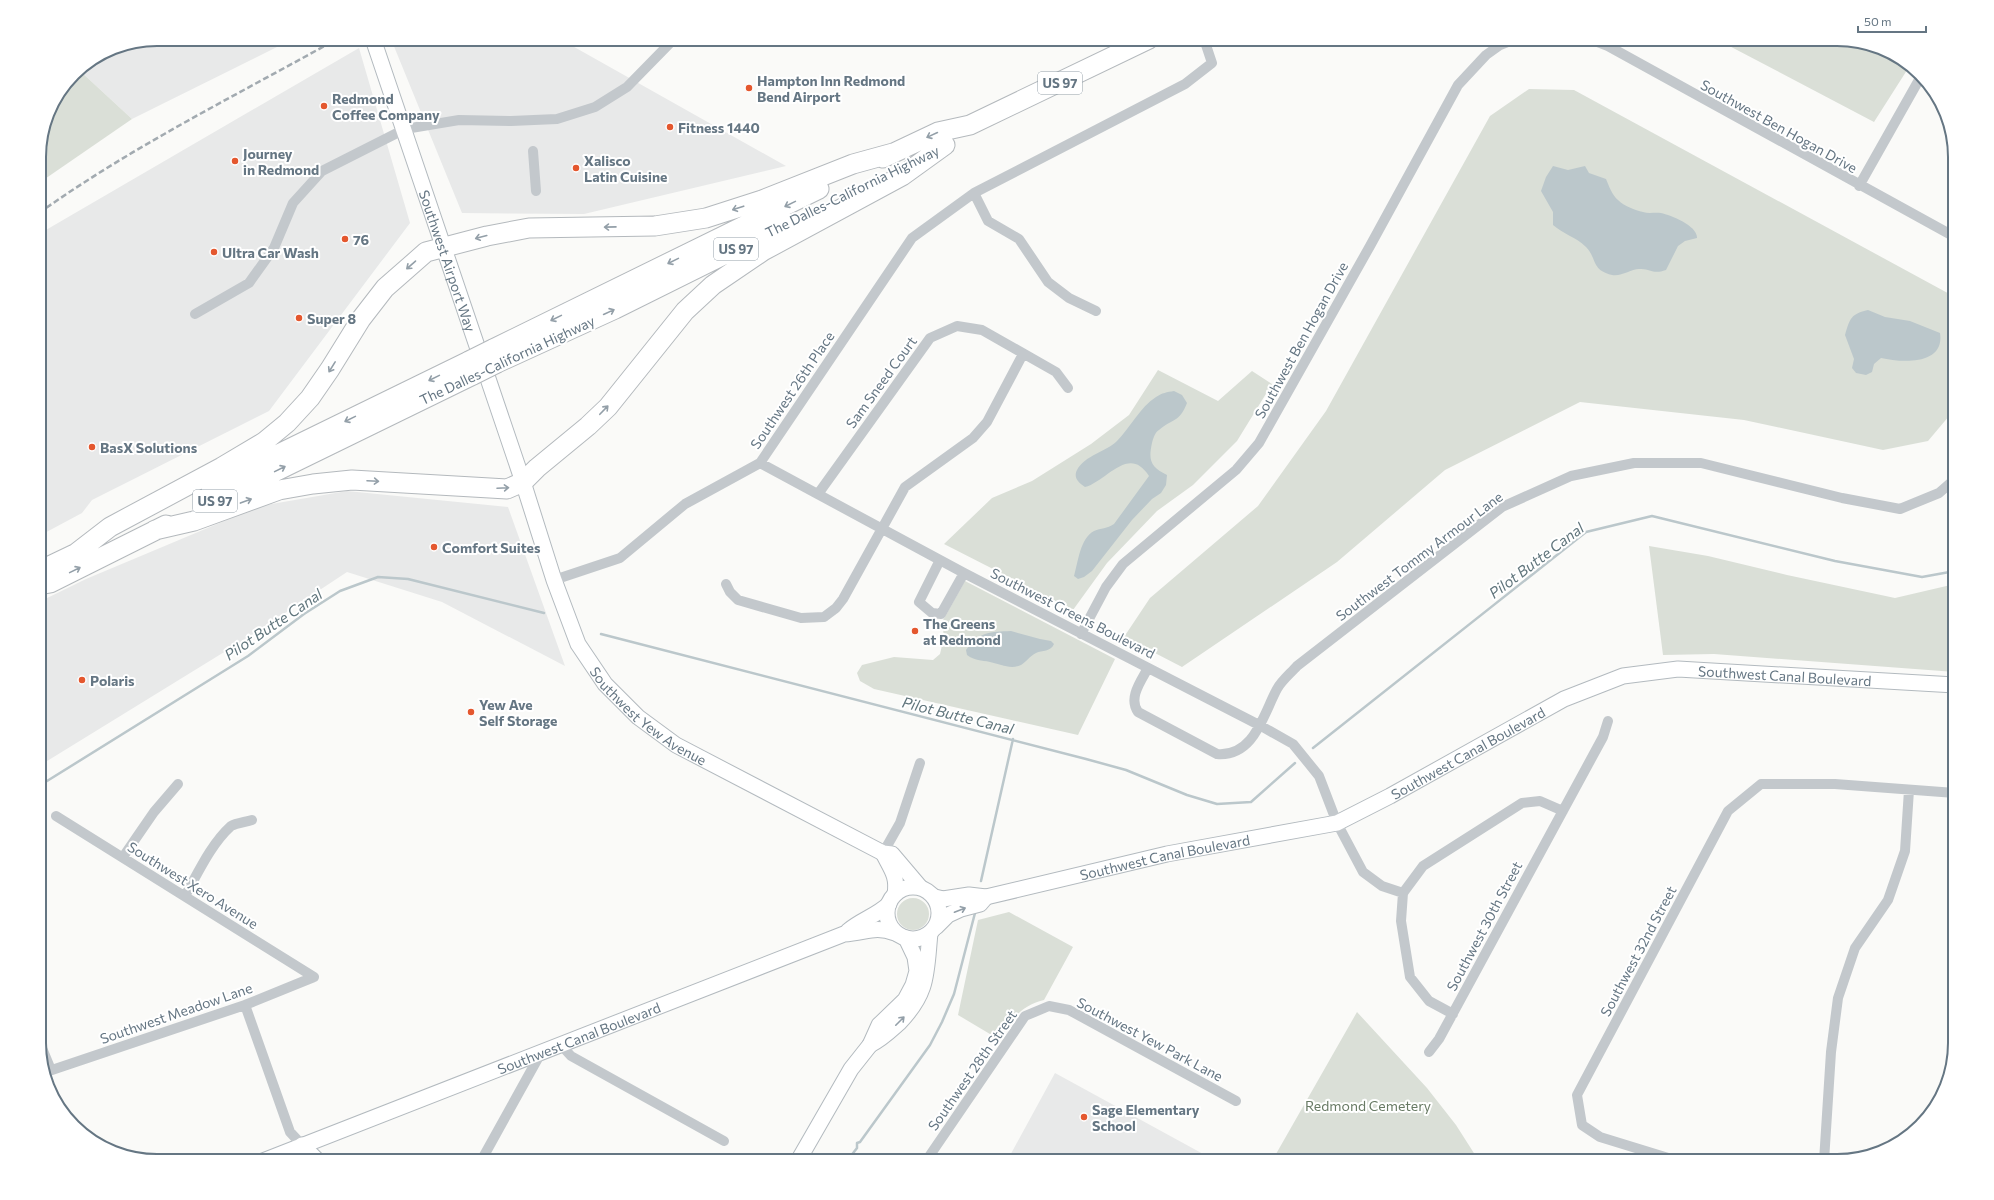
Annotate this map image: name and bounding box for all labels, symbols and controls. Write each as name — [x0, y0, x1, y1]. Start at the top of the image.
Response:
scale bar — [1858, 8, 1926, 34]
text: 50 m — [1864, 14, 1892, 28]
place label: Hampton Inn Redmond Bend Airport — [757, 72, 905, 105]
road number: US 97 — [1038, 72, 1082, 94]
street label: Southwest Ben Hogan Drive — [1698, 76, 1860, 176]
marker: Hampton Inn Redmond Bend Airport — [744, 83, 754, 93]
place label: Redmond Coffee Company — [332, 90, 440, 123]
marker: Redmond Coffee Company — [319, 101, 329, 111]
place label: Fitness 1440 — [678, 119, 760, 136]
marker: Fitness 1440 — [665, 122, 675, 132]
one-way arrow — [927, 132, 939, 139]
street label: The Dalles-California Highway — [762, 141, 942, 241]
place label: Journey in Redmond — [243, 145, 319, 178]
place label: Xalisco Latin Cuisine — [584, 152, 667, 185]
marker: Journey in Redmond — [230, 156, 240, 166]
marker: Xalisco Latin Cuisine — [571, 163, 581, 173]
street label: Southwest Airport Way — [416, 187, 480, 334]
one-way arrow — [784, 201, 796, 208]
one-way arrow — [731, 205, 744, 212]
one-way arrow — [604, 223, 617, 231]
place label: 76 — [353, 231, 370, 248]
marker: 76 — [340, 234, 350, 244]
one-way arrow — [475, 234, 488, 242]
road number: US 97 — [714, 238, 758, 260]
place label: Ultra Car Wash — [222, 244, 319, 261]
marker: Ultra Car Wash — [209, 247, 219, 257]
one-way arrow — [668, 258, 680, 265]
street label: Southwest Ben Hogan Drive — [1251, 259, 1351, 421]
one-way arrow — [406, 261, 416, 270]
one-way arrow — [602, 308, 614, 315]
place label: Super 8 — [307, 310, 357, 327]
street label: The Dalles-California Highway — [417, 312, 597, 408]
marker: Super 8 — [294, 313, 304, 323]
one-way arrow — [551, 315, 563, 322]
street label: Southwest 26th Place — [746, 328, 838, 452]
street label: Sam Sneed Court — [842, 333, 920, 431]
one-way arrow — [327, 361, 335, 373]
one-way arrow — [428, 375, 440, 382]
one-way arrow — [599, 405, 609, 415]
one-way arrow — [344, 416, 356, 423]
place label: BasX Solutions — [100, 439, 198, 456]
marker: BasX Solutions — [87, 442, 97, 452]
one-way arrow — [273, 465, 285, 473]
one-way arrow — [366, 478, 379, 485]
one-way arrow — [496, 485, 509, 492]
street label: Southwest Tommy Armour Lane — [1332, 488, 1506, 624]
road number: US 97 — [193, 490, 237, 512]
one-way arrow — [239, 497, 251, 505]
water label: Pilot Butte Canal — [1485, 518, 1588, 602]
place label: Comfort Suites — [442, 539, 541, 556]
marker: Comfort Suites — [429, 542, 439, 552]
street label: Southwest Greens Boulevard — [988, 564, 1158, 662]
one-way arrow — [69, 566, 81, 573]
water label: Pilot Butte Canal — [221, 584, 326, 663]
place label: The Greens at Redmond — [923, 615, 1001, 648]
marker: The Greens at Redmond — [910, 626, 920, 636]
street label: Southwest Canal Boulevard — [1698, 662, 1872, 689]
street label: Southwest Yew Avenue — [587, 663, 710, 768]
place label: Polaris — [90, 672, 135, 689]
marker: Polaris — [77, 675, 87, 685]
water label: Pilot Butte Canal — [900, 692, 1017, 738]
place label: Yew Ave Self Storage — [479, 696, 557, 729]
street label: Southwest Canal Boulevard — [1388, 703, 1548, 802]
marker: Yew Ave Self Storage — [466, 707, 476, 717]
street label: Southwest Canal Boulevard — [1078, 831, 1251, 883]
street label: Southwest Xero Avenue — [125, 838, 261, 932]
street label: Southwest 30th Street — [1443, 858, 1525, 994]
street label: Southwest 32nd Street — [1596, 883, 1680, 1019]
one-way arrow — [954, 905, 966, 913]
street label: Southwest Meadow Lane — [98, 979, 254, 1047]
street label: Southwest Yew Park Lane — [1074, 993, 1226, 1085]
street label: Southwest Canal Boulevard — [495, 998, 663, 1077]
street label: Southwest 28th Street — [924, 1006, 1020, 1134]
one-way arrow — [895, 1016, 905, 1026]
park label: Redmond Cemetery — [1305, 1097, 1431, 1114]
place label: Sage Elementary School — [1092, 1101, 1200, 1134]
marker: Sage Elementary School — [1079, 1112, 1089, 1122]

